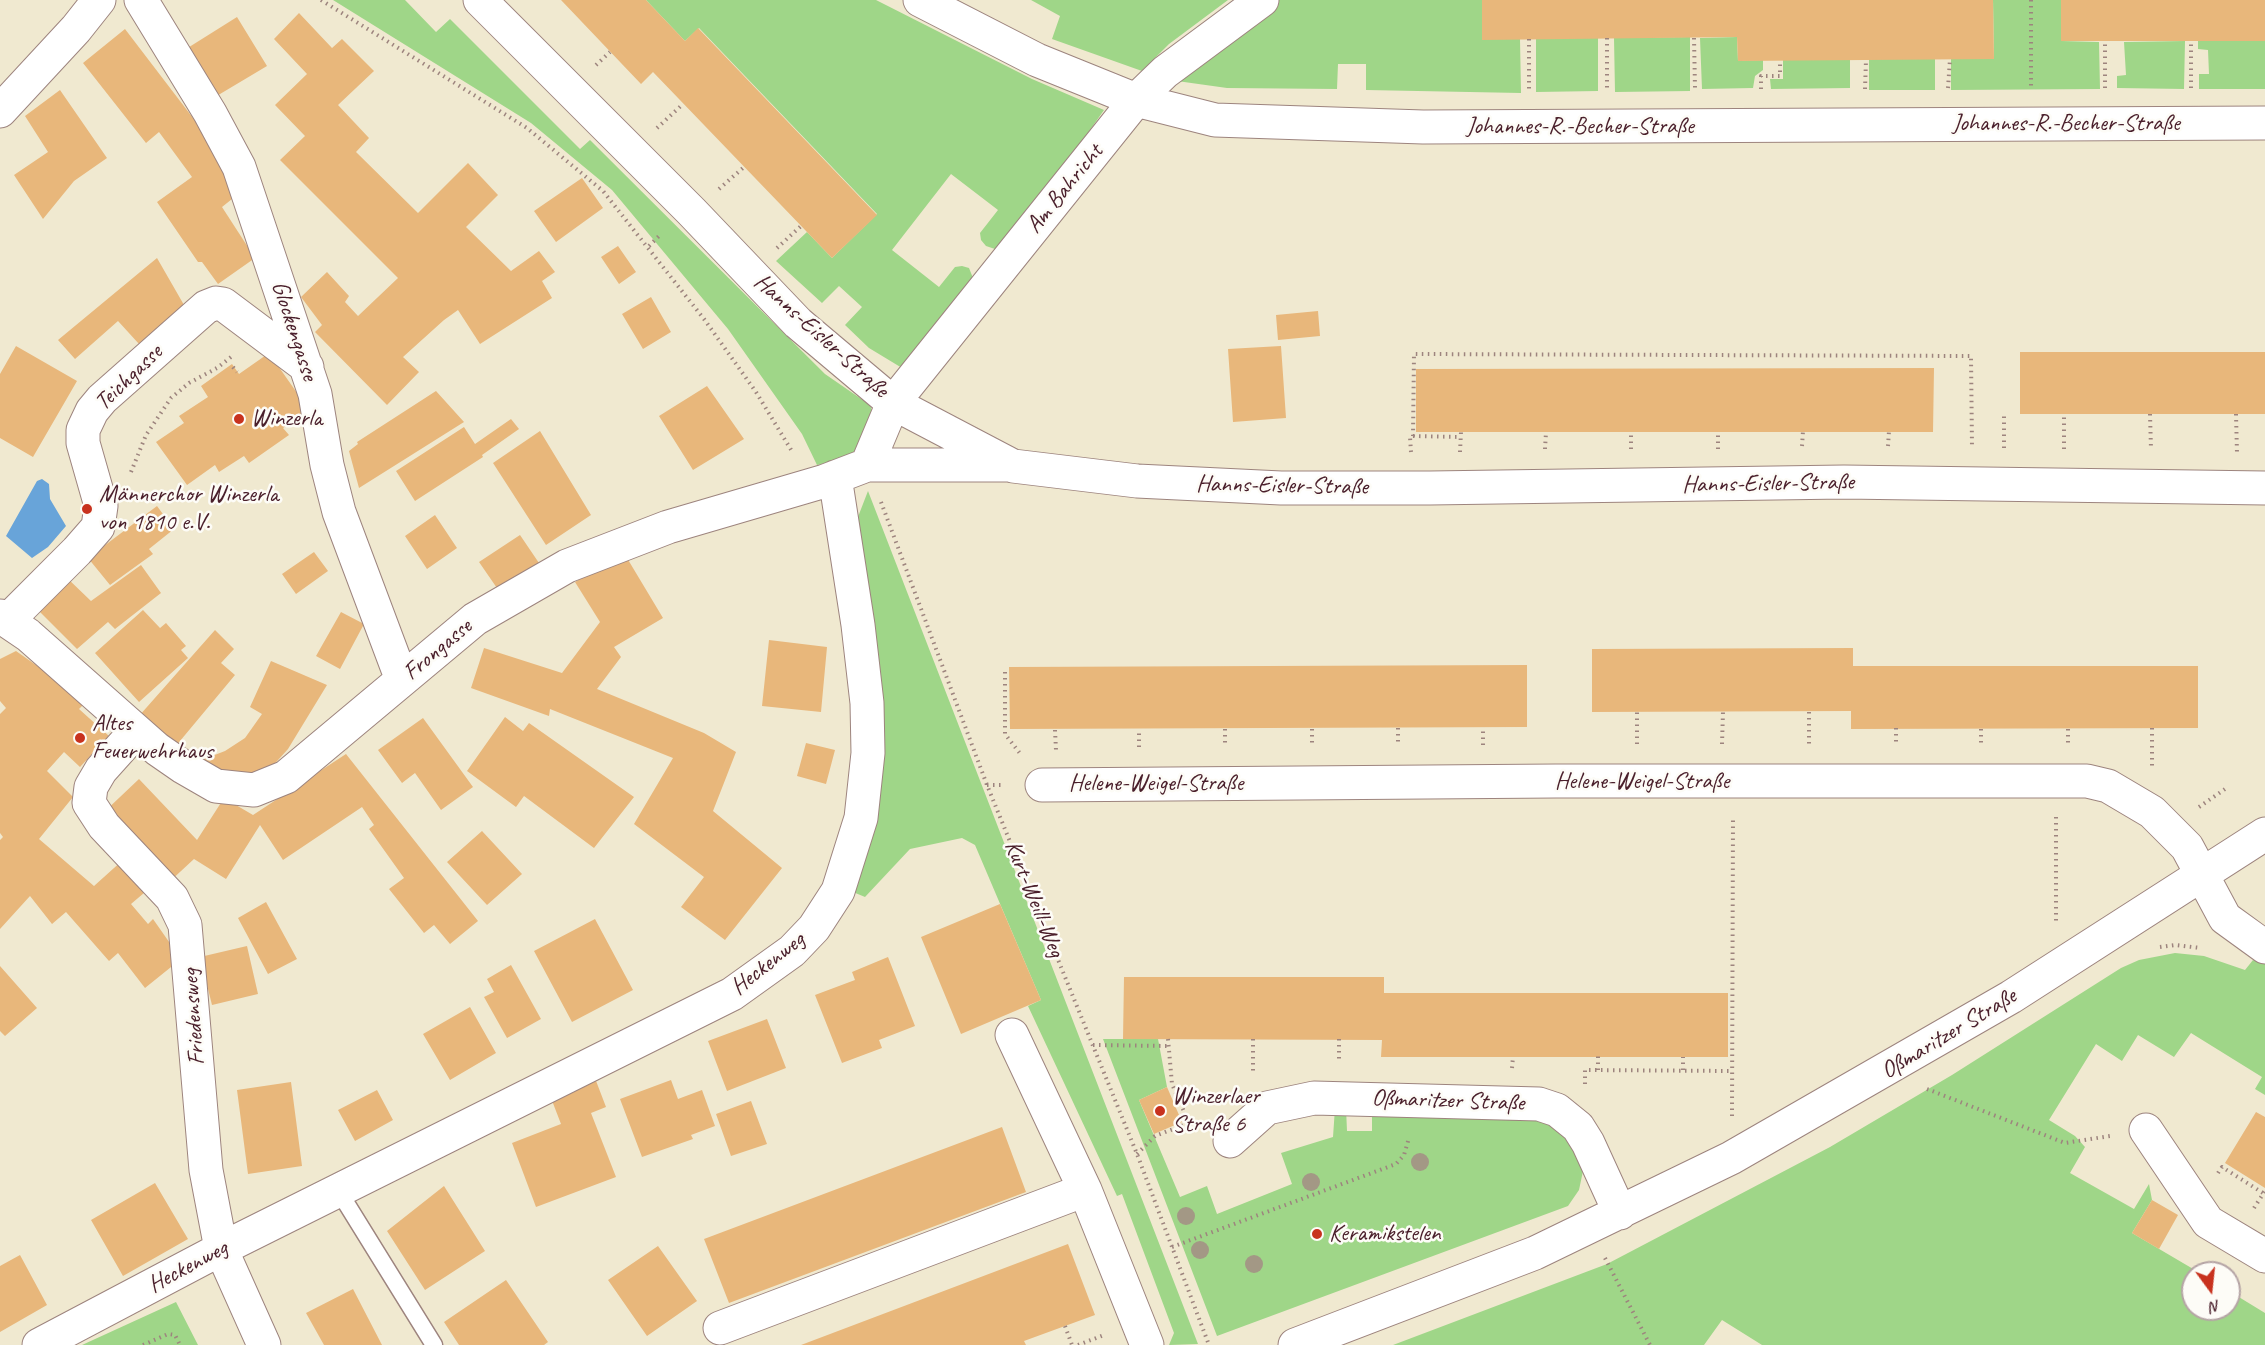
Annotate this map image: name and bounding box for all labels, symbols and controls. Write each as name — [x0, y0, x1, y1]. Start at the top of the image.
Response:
street label: Johannes-R.-Becher-Straße — [1952, 110, 2180, 138]
street label: Johannes-R.-Becher-Straße — [1466, 113, 1694, 141]
street label: Am Bahricht — [1020, 139, 1110, 239]
street label: Hanns-Eisler-Straße — [748, 268, 894, 404]
street label: Glockengasse — [264, 278, 324, 384]
street label: Teichgasse — [89, 339, 169, 417]
place label: Winzerla — [251, 405, 322, 433]
marker: Winzerla — [232, 412, 246, 426]
street label: Hanns-Eisler-Straße — [1682, 468, 1854, 500]
street label: Hanns-Eisler-Straße — [1196, 470, 1368, 502]
place label: Männerchor Winzerla von 1810 e.V. — [99, 481, 278, 537]
marker: Männerchor Winzerla von 1810 e.V. — [80, 502, 94, 516]
street label: Frongasse — [398, 613, 478, 687]
place label: Altes Feuerwehrhaus — [92, 710, 213, 766]
marker: Altes Feuerwehrhaus — [73, 731, 87, 745]
street label: Helene-Weigel-Straße — [1555, 768, 1729, 796]
street label: Helene-Weigel-Straße — [1069, 770, 1243, 798]
street label: Kurt-Weill-Weg — [998, 836, 1070, 962]
street label: Heckenweg — [725, 926, 811, 1002]
street label: Friedensweg — [176, 968, 212, 1066]
street label: Oßmaritzer Straße — [1876, 982, 2022, 1086]
place label: Winzerlaer Straße 6 — [1172, 1083, 1260, 1139]
street label: Oßmaritzer Straße — [1371, 1084, 1525, 1118]
marker: Winzerlaer Straße 6 — [1153, 1104, 1167, 1118]
place label: Keramikstelen — [1329, 1220, 1441, 1248]
marker: Keramikstelen — [1310, 1227, 1324, 1241]
street label: Heckenweg — [143, 1234, 233, 1300]
north arrow — [2181, 1261, 2241, 1321]
text: N — [2208, 1296, 2223, 1317]

